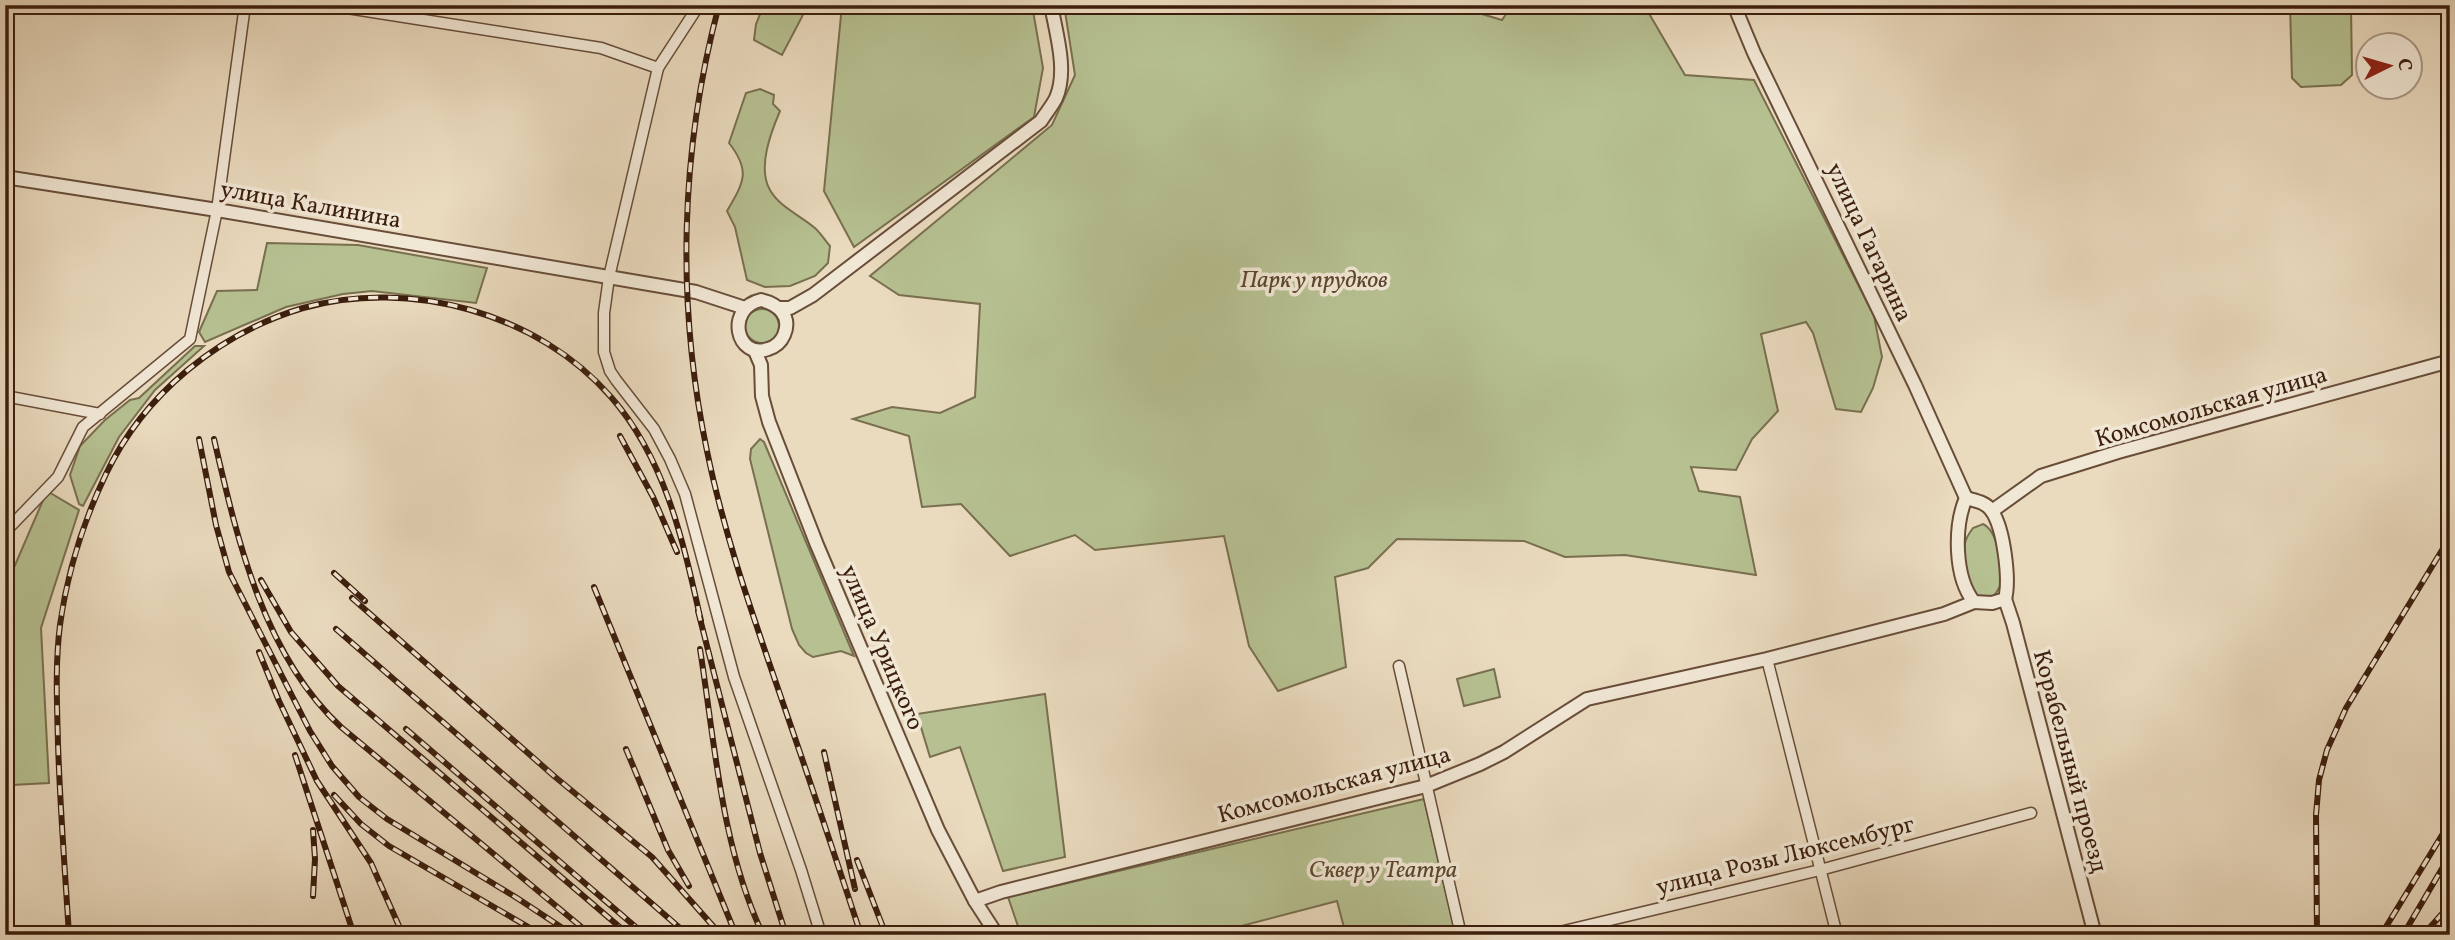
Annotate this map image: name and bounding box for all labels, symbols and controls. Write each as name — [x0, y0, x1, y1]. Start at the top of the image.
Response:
north arrow — [2354, 32, 2424, 102]
text: С — [2390, 57, 2417, 72]
street label: улица Гагарина — [1816, 158, 1920, 328]
street label: улица Калинина — [217, 173, 404, 239]
park label: Парк у прудков — [1240, 264, 1388, 298]
street label: Комсомольская улица — [2091, 358, 2332, 457]
street label: улица Урицкого — [831, 560, 931, 736]
street label: Корабельный проезд — [2023, 646, 2115, 877]
street label: Комсомольская улица — [1214, 738, 1455, 833]
street label: улица Розы Люксембург — [1653, 808, 1919, 905]
park label: Сквер у Театра — [1309, 854, 1457, 888]

